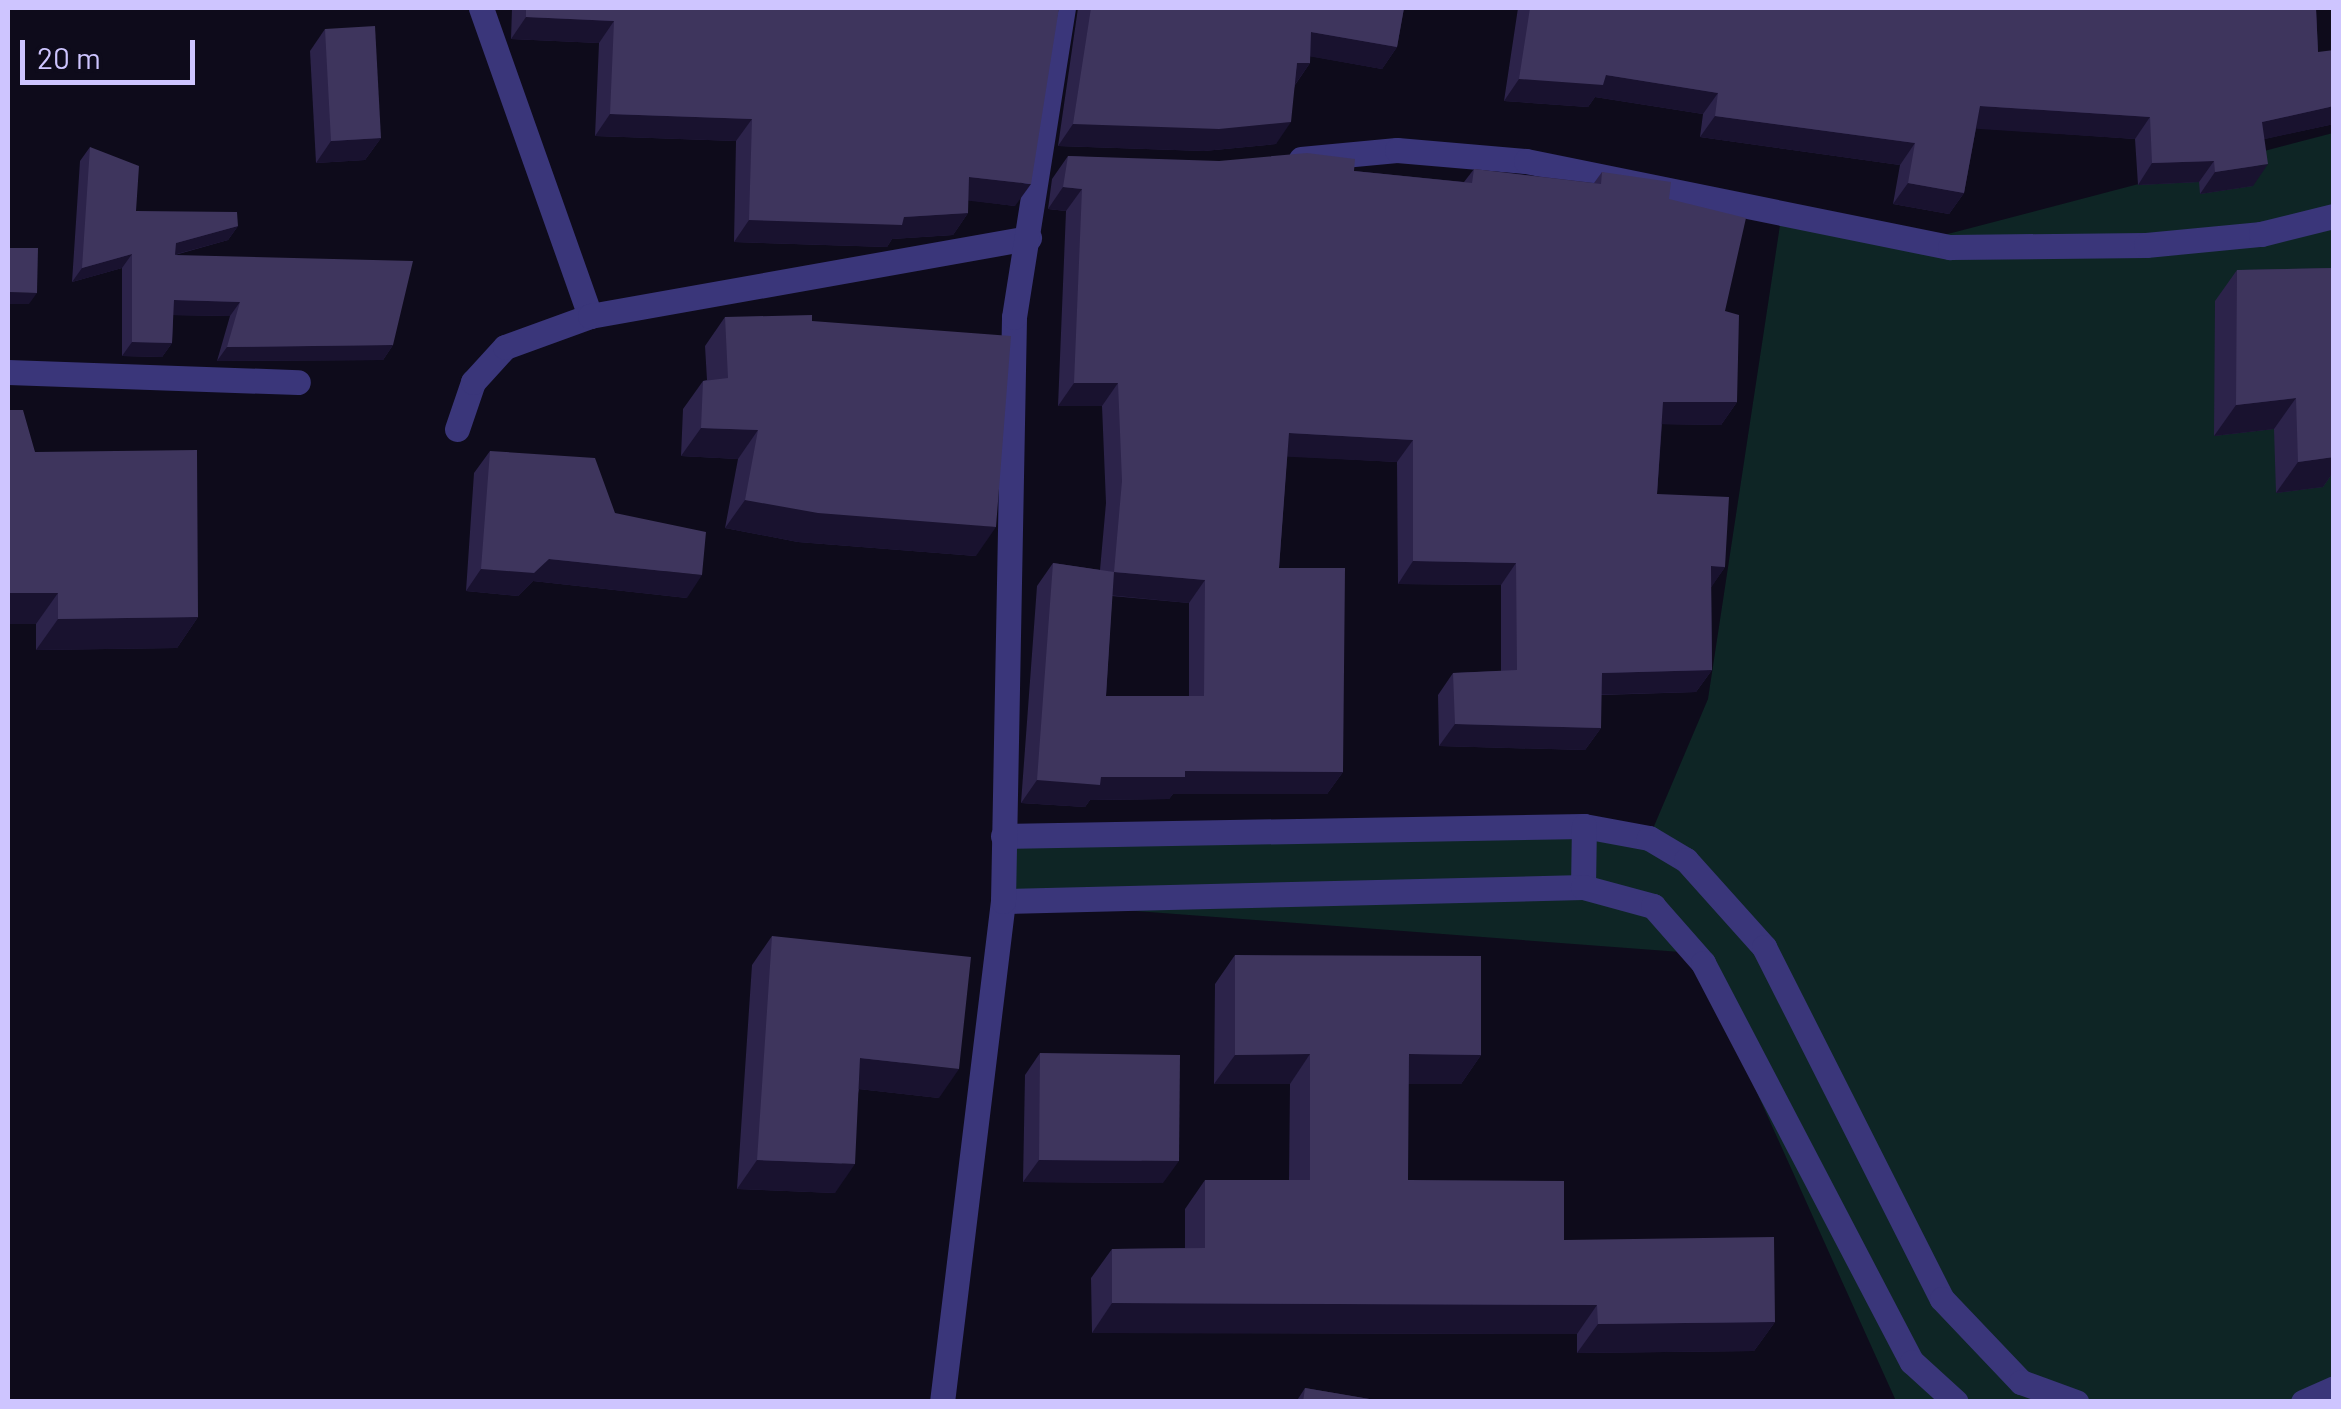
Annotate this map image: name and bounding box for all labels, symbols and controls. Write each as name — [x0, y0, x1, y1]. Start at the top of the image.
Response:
scale bar — [25, 20, 200, 82]
text: 20 m — [37, 39, 101, 75]

